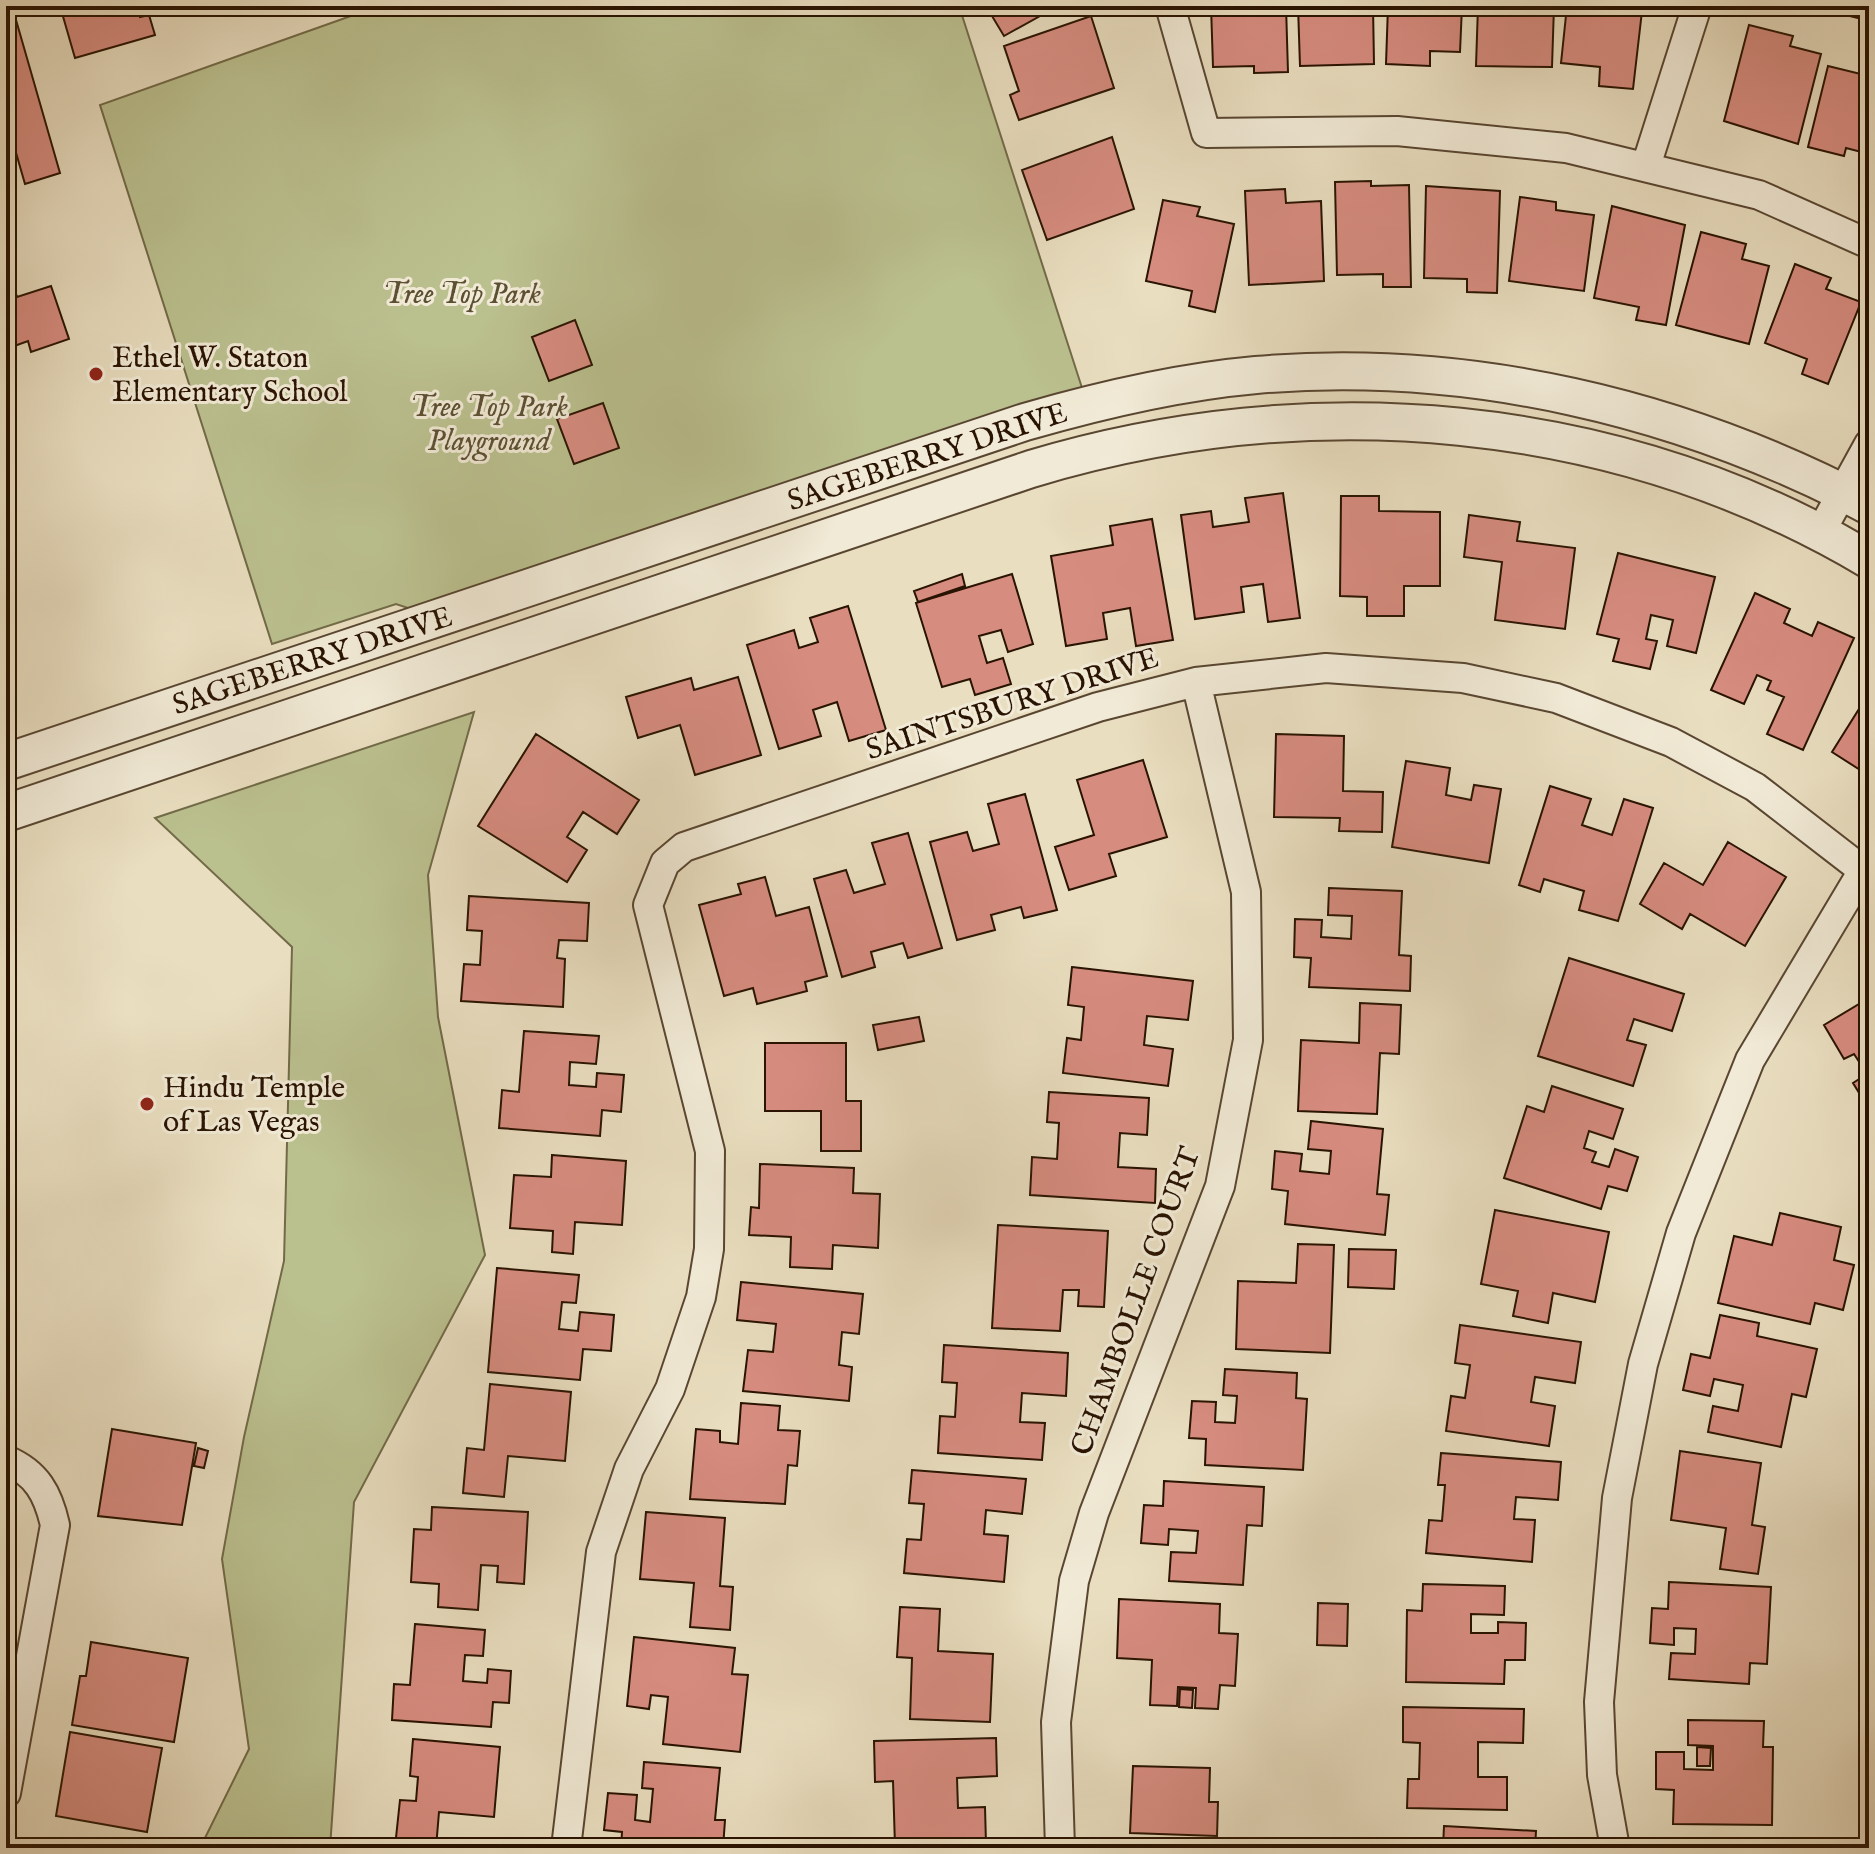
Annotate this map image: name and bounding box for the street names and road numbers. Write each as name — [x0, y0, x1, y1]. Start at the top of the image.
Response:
street label: SAGEBERRY DRIVE — [783, 395, 1072, 521]
street label: SAGEBERRY DRIVE — [168, 599, 457, 725]
street label: SAINTSBURY DRIVE — [861, 640, 1164, 770]
street label: CHAMBOLLE COURT — [1063, 1142, 1210, 1461]

